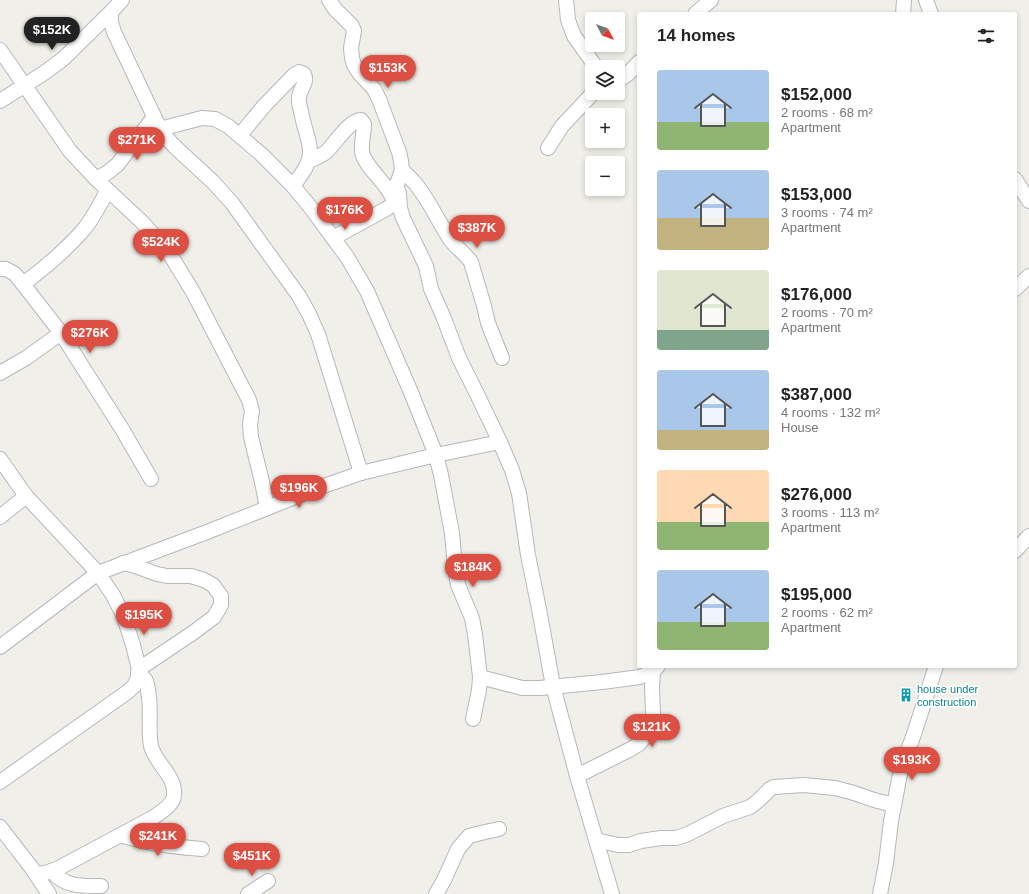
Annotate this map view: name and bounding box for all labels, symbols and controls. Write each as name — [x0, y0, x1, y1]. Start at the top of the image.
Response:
north arrow — [585, 12, 625, 52]
map controls — [585, 12, 625, 196]
pin: $152K — [24, 17, 80, 51]
text: $152K — [33, 22, 71, 37]
icon: filters — [975, 25, 997, 47]
text: 14 homes — [657, 26, 735, 45]
pin: $153K — [360, 55, 416, 89]
text: $153K — [369, 60, 407, 75]
button: layers — [585, 60, 625, 100]
text: $152,000 — [781, 85, 852, 104]
icon: home — [689, 86, 737, 134]
text: 2 rooms · 68 m² — [781, 105, 873, 120]
button: + — [585, 108, 625, 148]
text: Apartment — [781, 120, 841, 135]
pin: $271K — [109, 127, 165, 161]
text: $271K — [118, 132, 156, 147]
button: − — [585, 156, 625, 196]
text: $153,000 — [781, 185, 852, 204]
icon: home — [689, 186, 737, 234]
pin: $176K — [317, 197, 373, 231]
text: $176K — [326, 202, 364, 217]
text: 3 rooms · 74 m² — [781, 205, 873, 220]
pin: $387K — [449, 215, 505, 249]
text: $387K — [458, 220, 496, 235]
text: Apartment — [781, 220, 841, 235]
pin: $524K — [133, 229, 189, 263]
text: $524K — [142, 234, 180, 249]
text: $176,000 — [781, 285, 852, 304]
icon: home — [689, 286, 737, 334]
text: 2 rooms · 70 m² — [781, 305, 873, 320]
pin: $276K — [62, 320, 118, 354]
text: Apartment — [781, 320, 841, 335]
text: $276K — [71, 325, 109, 340]
text: $387,000 — [781, 385, 852, 404]
icon: home — [689, 386, 737, 434]
text: 4 rooms · 132 m² — [781, 405, 880, 420]
text: House — [781, 420, 819, 435]
pin: $196K — [271, 475, 327, 509]
text: $196K — [280, 480, 318, 495]
text: $276,000 — [781, 485, 852, 504]
icon: home — [689, 486, 737, 534]
text: 3 rooms · 113 m² — [781, 505, 879, 520]
text: Apartment — [781, 520, 841, 535]
pin: $184K — [445, 554, 501, 588]
text: $184K — [454, 559, 492, 574]
text: $195,000 — [781, 585, 852, 604]
icon: home — [689, 586, 737, 634]
pin: $195K — [116, 602, 172, 636]
text: 2 rooms · 62 m² — [781, 605, 873, 620]
text: $195K — [125, 607, 163, 622]
text: Apartment — [781, 620, 841, 635]
place label: house under construction — [917, 683, 978, 708]
building icon: house under construction — [898, 687, 914, 703]
pin: $121K — [624, 714, 680, 748]
text: $121K — [633, 719, 671, 734]
pin: $193K — [884, 747, 940, 781]
text: $193K — [893, 752, 931, 767]
pin: $241K — [130, 823, 186, 857]
text: $241K — [139, 828, 177, 843]
pin: $451K — [224, 843, 280, 877]
text: $451K — [233, 848, 271, 863]

